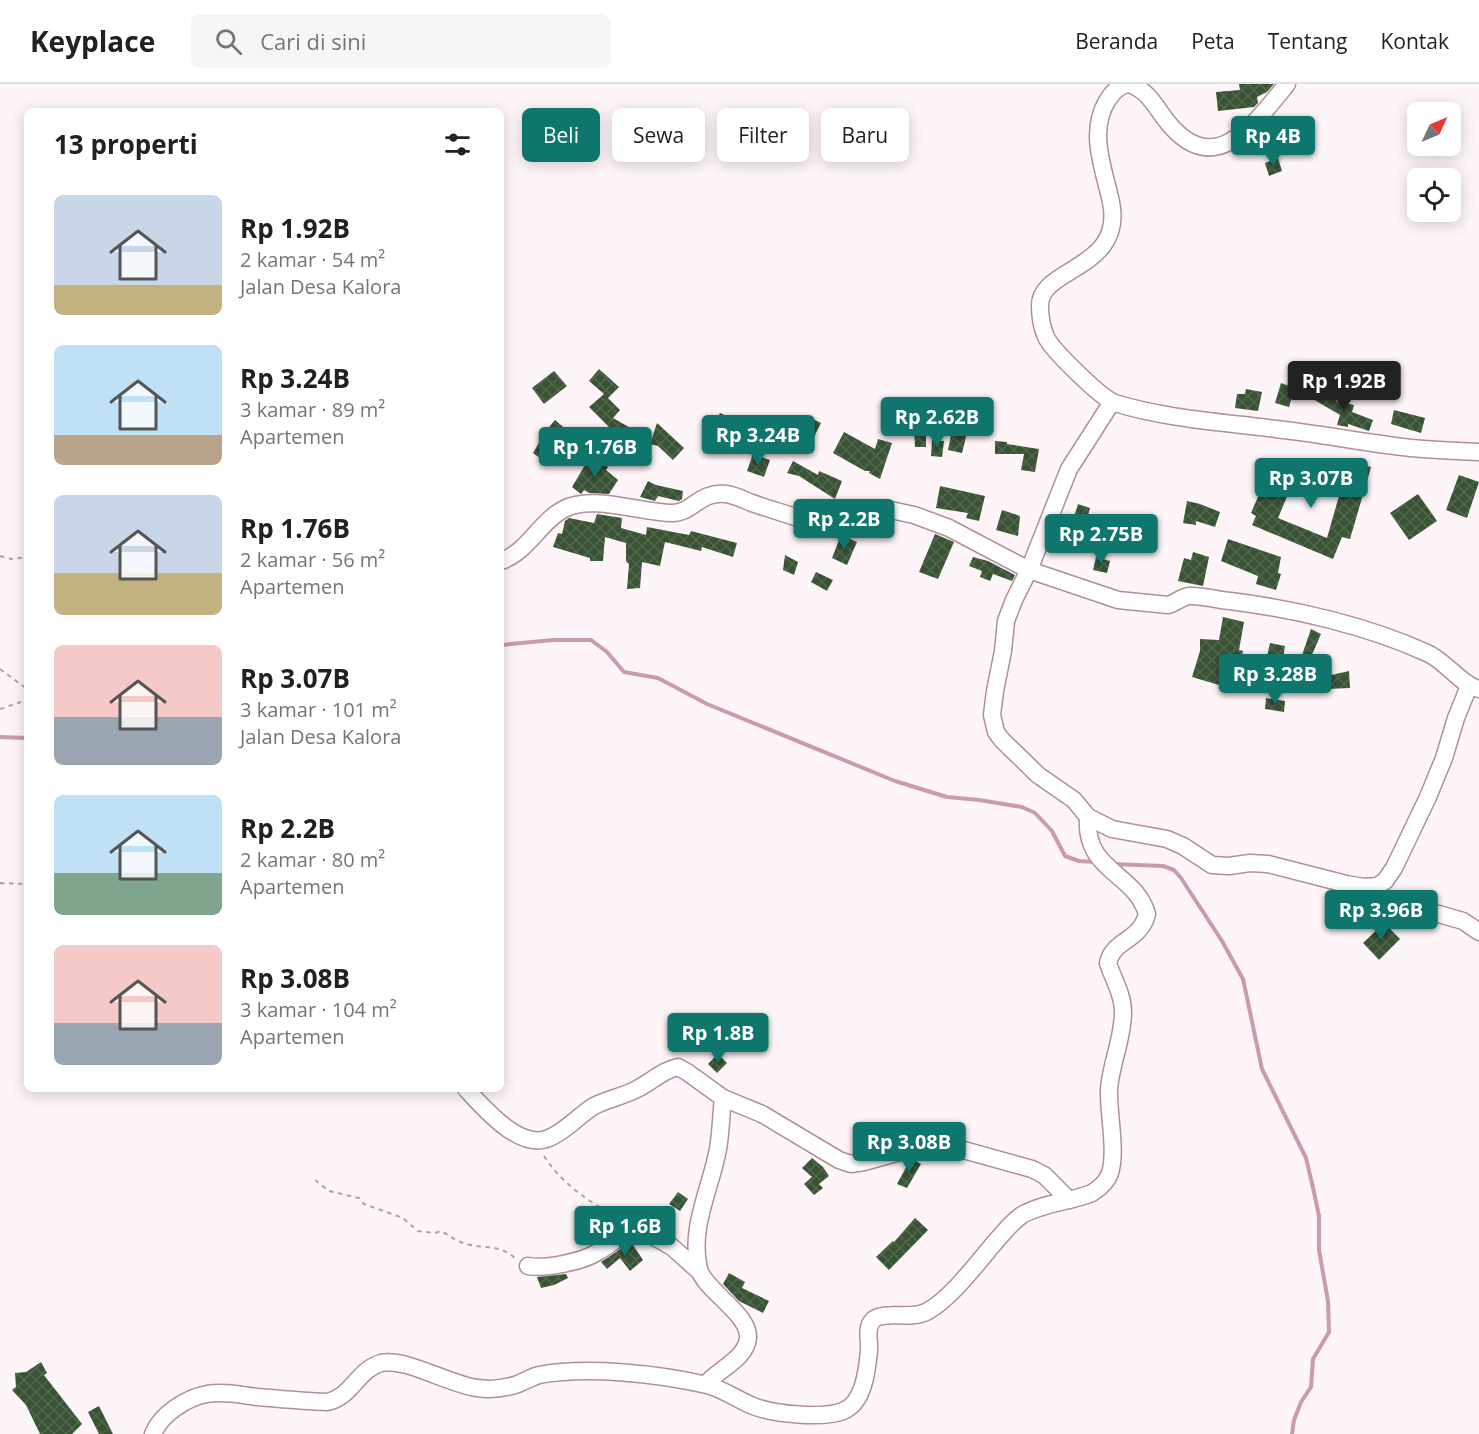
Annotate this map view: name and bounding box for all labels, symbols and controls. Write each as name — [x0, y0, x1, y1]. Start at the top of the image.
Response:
search box — [191, 14, 611, 68]
text: Keyplace — [30, 22, 155, 60]
icon: search — [212, 25, 245, 58]
text: Cari di sini — [260, 26, 366, 56]
text: Beranda — [1075, 27, 1158, 55]
text: Peta — [1191, 27, 1235, 55]
text: Tentang — [1268, 27, 1347, 55]
text: Kontak — [1380, 27, 1449, 55]
north arrow — [1407, 102, 1461, 156]
map controls — [1407, 102, 1461, 222]
chip: Beli — [522, 108, 600, 162]
chip: Sewa — [612, 108, 705, 162]
chip: Filter — [717, 108, 809, 162]
chip: Baru — [821, 108, 909, 162]
pin: Rp 4B — [1231, 116, 1315, 167]
text: Rp 4B — [1245, 122, 1301, 149]
text: 13 properti — [54, 126, 198, 162]
icon: filters — [441, 128, 474, 161]
button: locate — [1407, 168, 1461, 222]
text: Rp 1.92B — [240, 210, 350, 246]
icon: home — [102, 219, 174, 291]
text: 2 kamar · 54 m² — [240, 246, 385, 273]
text: Jalan Desa Kalora — [240, 273, 401, 300]
text: Rp 3.24B — [240, 360, 350, 396]
pin: Rp 1.92B — [1282, 361, 1406, 412]
text: Rp 1.92B — [1302, 367, 1386, 394]
icon: home — [102, 369, 174, 441]
text: 3 kamar · 89 m² — [240, 396, 385, 423]
pin: Rp 2.62B — [875, 397, 999, 448]
text: Rp 2.62B — [895, 403, 979, 430]
pin: Rp 3.24B — [696, 415, 820, 466]
text: Rp 3.24B — [716, 421, 800, 448]
text: Apartemen — [240, 423, 345, 450]
pin: Rp 1.76B — [533, 427, 657, 478]
text: Rp 1.76B — [553, 433, 637, 460]
pin: Rp 3.07B — [1249, 458, 1373, 509]
text: Rp 3.07B — [1269, 464, 1353, 491]
pin: Rp 2.2B — [789, 499, 899, 550]
text: Rp 2.2B — [807, 505, 881, 532]
text: Rp 1.76B — [240, 510, 350, 546]
pin: Rp 2.75B — [1039, 514, 1163, 565]
icon: home — [102, 519, 174, 591]
text: Rp 2.75B — [1059, 520, 1143, 547]
text: 2 kamar · 56 m² — [240, 546, 385, 573]
text: Apartemen — [240, 573, 345, 600]
pin: Rp 3.28B — [1213, 654, 1337, 705]
text: Rp 3.07B — [240, 660, 350, 696]
text: Rp 3.28B — [1233, 660, 1317, 687]
icon: home — [102, 669, 174, 741]
text: 3 kamar · 101 m² — [240, 696, 397, 723]
text: Jalan Desa Kalora — [240, 723, 401, 750]
text: Rp 2.2B — [240, 810, 335, 846]
icon: home — [102, 819, 174, 891]
text: 2 kamar · 80 m² — [240, 846, 385, 873]
text: Apartemen — [240, 873, 345, 900]
pin: Rp 3.96B — [1319, 890, 1443, 941]
text: Rp 3.96B — [1339, 896, 1423, 923]
text: Rp 3.08B — [240, 960, 350, 996]
icon: home — [102, 969, 174, 1041]
text: 3 kamar · 104 m² — [240, 996, 397, 1023]
pin: Rp 1.8B — [663, 1013, 773, 1064]
text: Rp 1.8B — [681, 1019, 755, 1046]
text: Apartemen — [240, 1023, 345, 1050]
pin: Rp 3.08B — [847, 1122, 971, 1173]
text: Rp 3.08B — [867, 1128, 951, 1155]
pin: Rp 1.6B — [570, 1206, 680, 1257]
text: Rp 1.6B — [588, 1212, 662, 1239]

